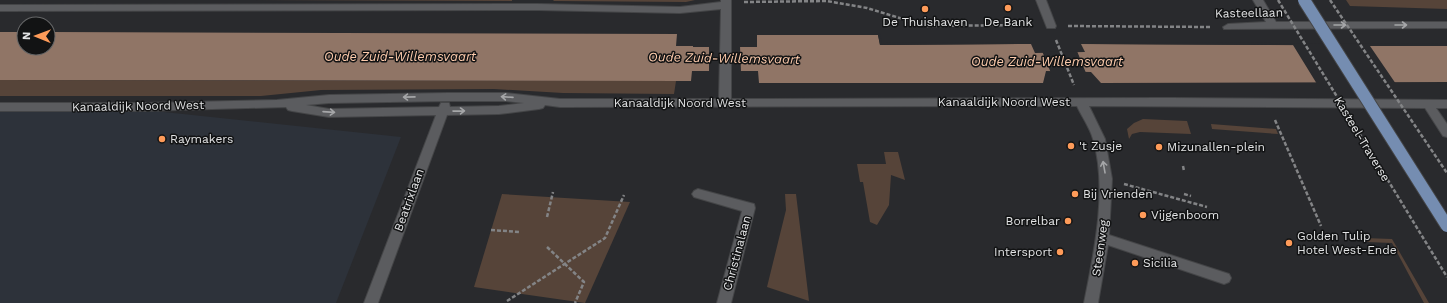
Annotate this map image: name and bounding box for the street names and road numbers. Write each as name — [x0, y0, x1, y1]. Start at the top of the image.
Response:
street label: Kasteellaan — [1215, 5, 1283, 21]
street label: Kasteel-Traverse — [1331, 94, 1393, 184]
street label: Kanaaldijk Noord West — [938, 95, 1070, 109]
street label: Kanaaldijk Noord West — [614, 96, 746, 110]
street label: Kanaaldijk Noord West — [72, 98, 204, 114]
street label: Beatrixlaan — [391, 167, 427, 233]
street label: Christinalaan — [720, 214, 754, 292]
street label: Steenweg — [1089, 218, 1111, 277]

